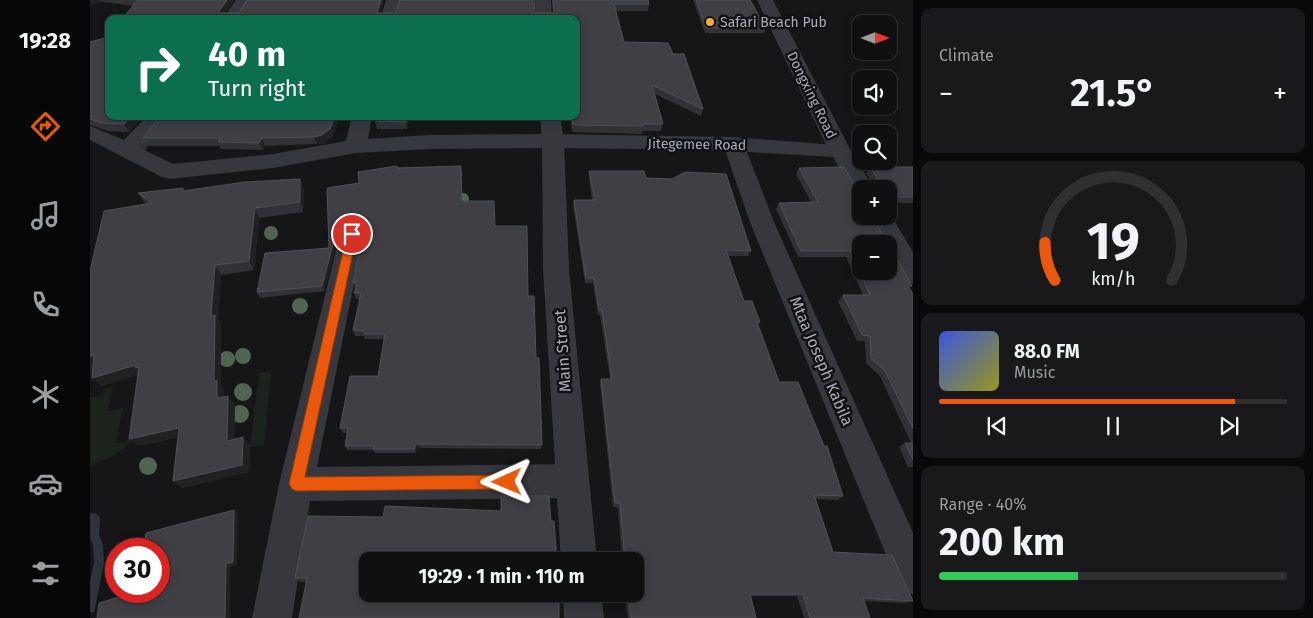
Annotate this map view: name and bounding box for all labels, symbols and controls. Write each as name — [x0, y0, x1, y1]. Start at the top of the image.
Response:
place label: Safari Beach Pub — [720, 14, 827, 31]
north arrow — [852, 15, 898, 60]
map controls — [852, 15, 897, 280]
marker: Safari Beach Pub — [704, 16, 716, 28]
text: 19:28 — [19, 27, 71, 54]
text: 40 m — [208, 33, 286, 75]
icon: right — [125, 35, 190, 100]
text: Climate — [939, 46, 994, 65]
street label: Dongxing Road — [783, 49, 840, 142]
button: sound — [852, 70, 897, 115]
text: 21.5° — [1070, 70, 1156, 116]
text: Turn right — [208, 75, 305, 102]
text: − — [939, 77, 953, 110]
text: + — [1273, 77, 1287, 110]
icon: directions — [28, 109, 63, 144]
button: search — [852, 125, 897, 170]
street label: Jitegemee Road — [648, 135, 746, 154]
button: + — [852, 180, 897, 225]
icon: music — [28, 198, 63, 233]
text: 19 — [1086, 210, 1140, 273]
pin — [331, 213, 373, 255]
icon: arrive — [338, 220, 366, 248]
button: − — [852, 235, 897, 280]
text: km/h — [1091, 268, 1135, 290]
icon: phone — [28, 287, 63, 322]
street label: Mtaa Joseph Kabila — [786, 294, 857, 429]
street label: Main Street — [550, 309, 575, 393]
text: 88.0 FM — [1014, 340, 1080, 363]
text: Music — [1014, 363, 1055, 382]
icon: climate — [28, 377, 63, 412]
icon: previous — [983, 412, 1011, 440]
icon: pause — [1099, 412, 1127, 440]
icon: next — [1215, 412, 1243, 440]
position arrow — [480, 455, 532, 507]
icon: car — [28, 466, 63, 501]
text: Range · 40% — [939, 495, 1026, 514]
text: 200 km — [939, 519, 1065, 565]
speed limit sign: 30 — [105, 538, 170, 603]
icon: filters — [28, 556, 63, 591]
text: 19:29 · 1 min · 110 m — [418, 565, 585, 588]

